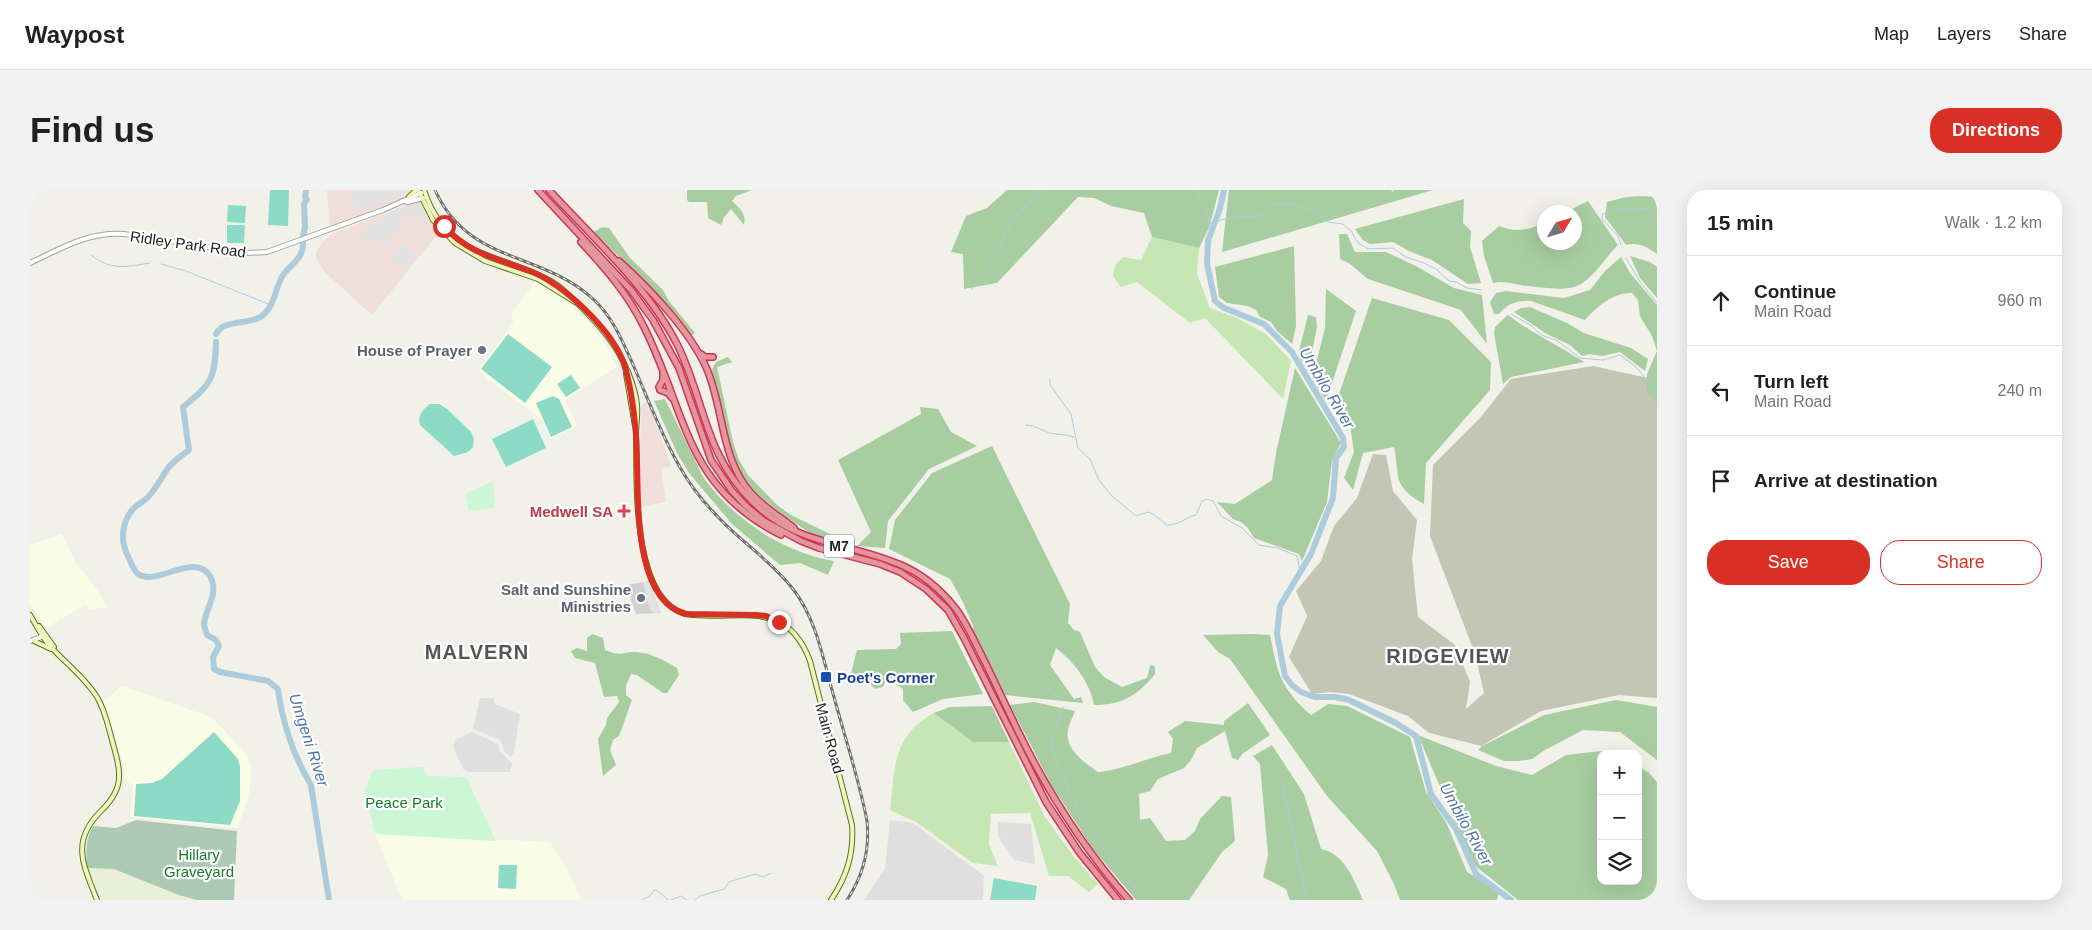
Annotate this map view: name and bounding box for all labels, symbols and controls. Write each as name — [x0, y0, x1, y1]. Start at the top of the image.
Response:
text: Waypost — [25, 21, 124, 48]
text: Map — [1874, 24, 1909, 44]
text: Layers — [1937, 24, 1991, 44]
text: Share — [2019, 24, 2067, 44]
button: Directions — [1930, 108, 2062, 153]
text: Find us — [30, 110, 154, 149]
north arrow — [1537, 205, 1582, 250]
text: 15 min — [1707, 211, 1774, 234]
text: Walk · 1.2 km — [1945, 214, 2042, 231]
route start — [433, 215, 456, 238]
street label: Ridley Park Road — [129, 227, 247, 261]
text: Continue — [1754, 281, 1836, 302]
icon: ahead — [1707, 287, 1735, 315]
text: 960 m — [1998, 292, 2042, 309]
text: Main Road — [1754, 303, 1831, 320]
place label: House of Prayer — [357, 342, 472, 359]
marker: House of Prayer — [476, 344, 488, 356]
water label: Umbilo River — [1296, 344, 1358, 432]
text: Turn left — [1754, 371, 1829, 392]
icon: left — [1707, 377, 1735, 405]
text: 240 m — [1998, 382, 2042, 399]
text: Main Road — [1754, 393, 1831, 410]
icon: arrive — [1707, 467, 1735, 495]
text: Arrive at destination — [1754, 470, 1938, 491]
place label: Medwell SA — [530, 503, 613, 520]
marker: Medwell SA — [617, 504, 631, 518]
road number: M7 — [824, 534, 854, 558]
button: Save — [1707, 540, 1870, 585]
button: Share — [1880, 540, 2042, 585]
place label: Salt and Sunshine Ministries — [501, 581, 631, 615]
marker: Salt and Sunshine Ministries — [635, 592, 647, 604]
route end — [768, 611, 791, 634]
district label: MALVERN — [425, 641, 529, 663]
district label: RIDGEVIEW — [1386, 645, 1510, 667]
place label: Poet's Corner — [837, 669, 935, 686]
marker: Poet's Corner — [819, 670, 833, 684]
water label: Umgeni River — [286, 691, 332, 789]
street label: Main Road — [812, 701, 848, 775]
map controls — [1597, 750, 1642, 885]
button: + — [1597, 750, 1642, 795]
water label: Umbilo River — [1436, 780, 1496, 869]
park label: Peace Park — [365, 794, 443, 811]
button: − — [1597, 795, 1642, 840]
button: layers — [1597, 840, 1642, 885]
park label: Hillary Graveyard — [164, 846, 234, 880]

